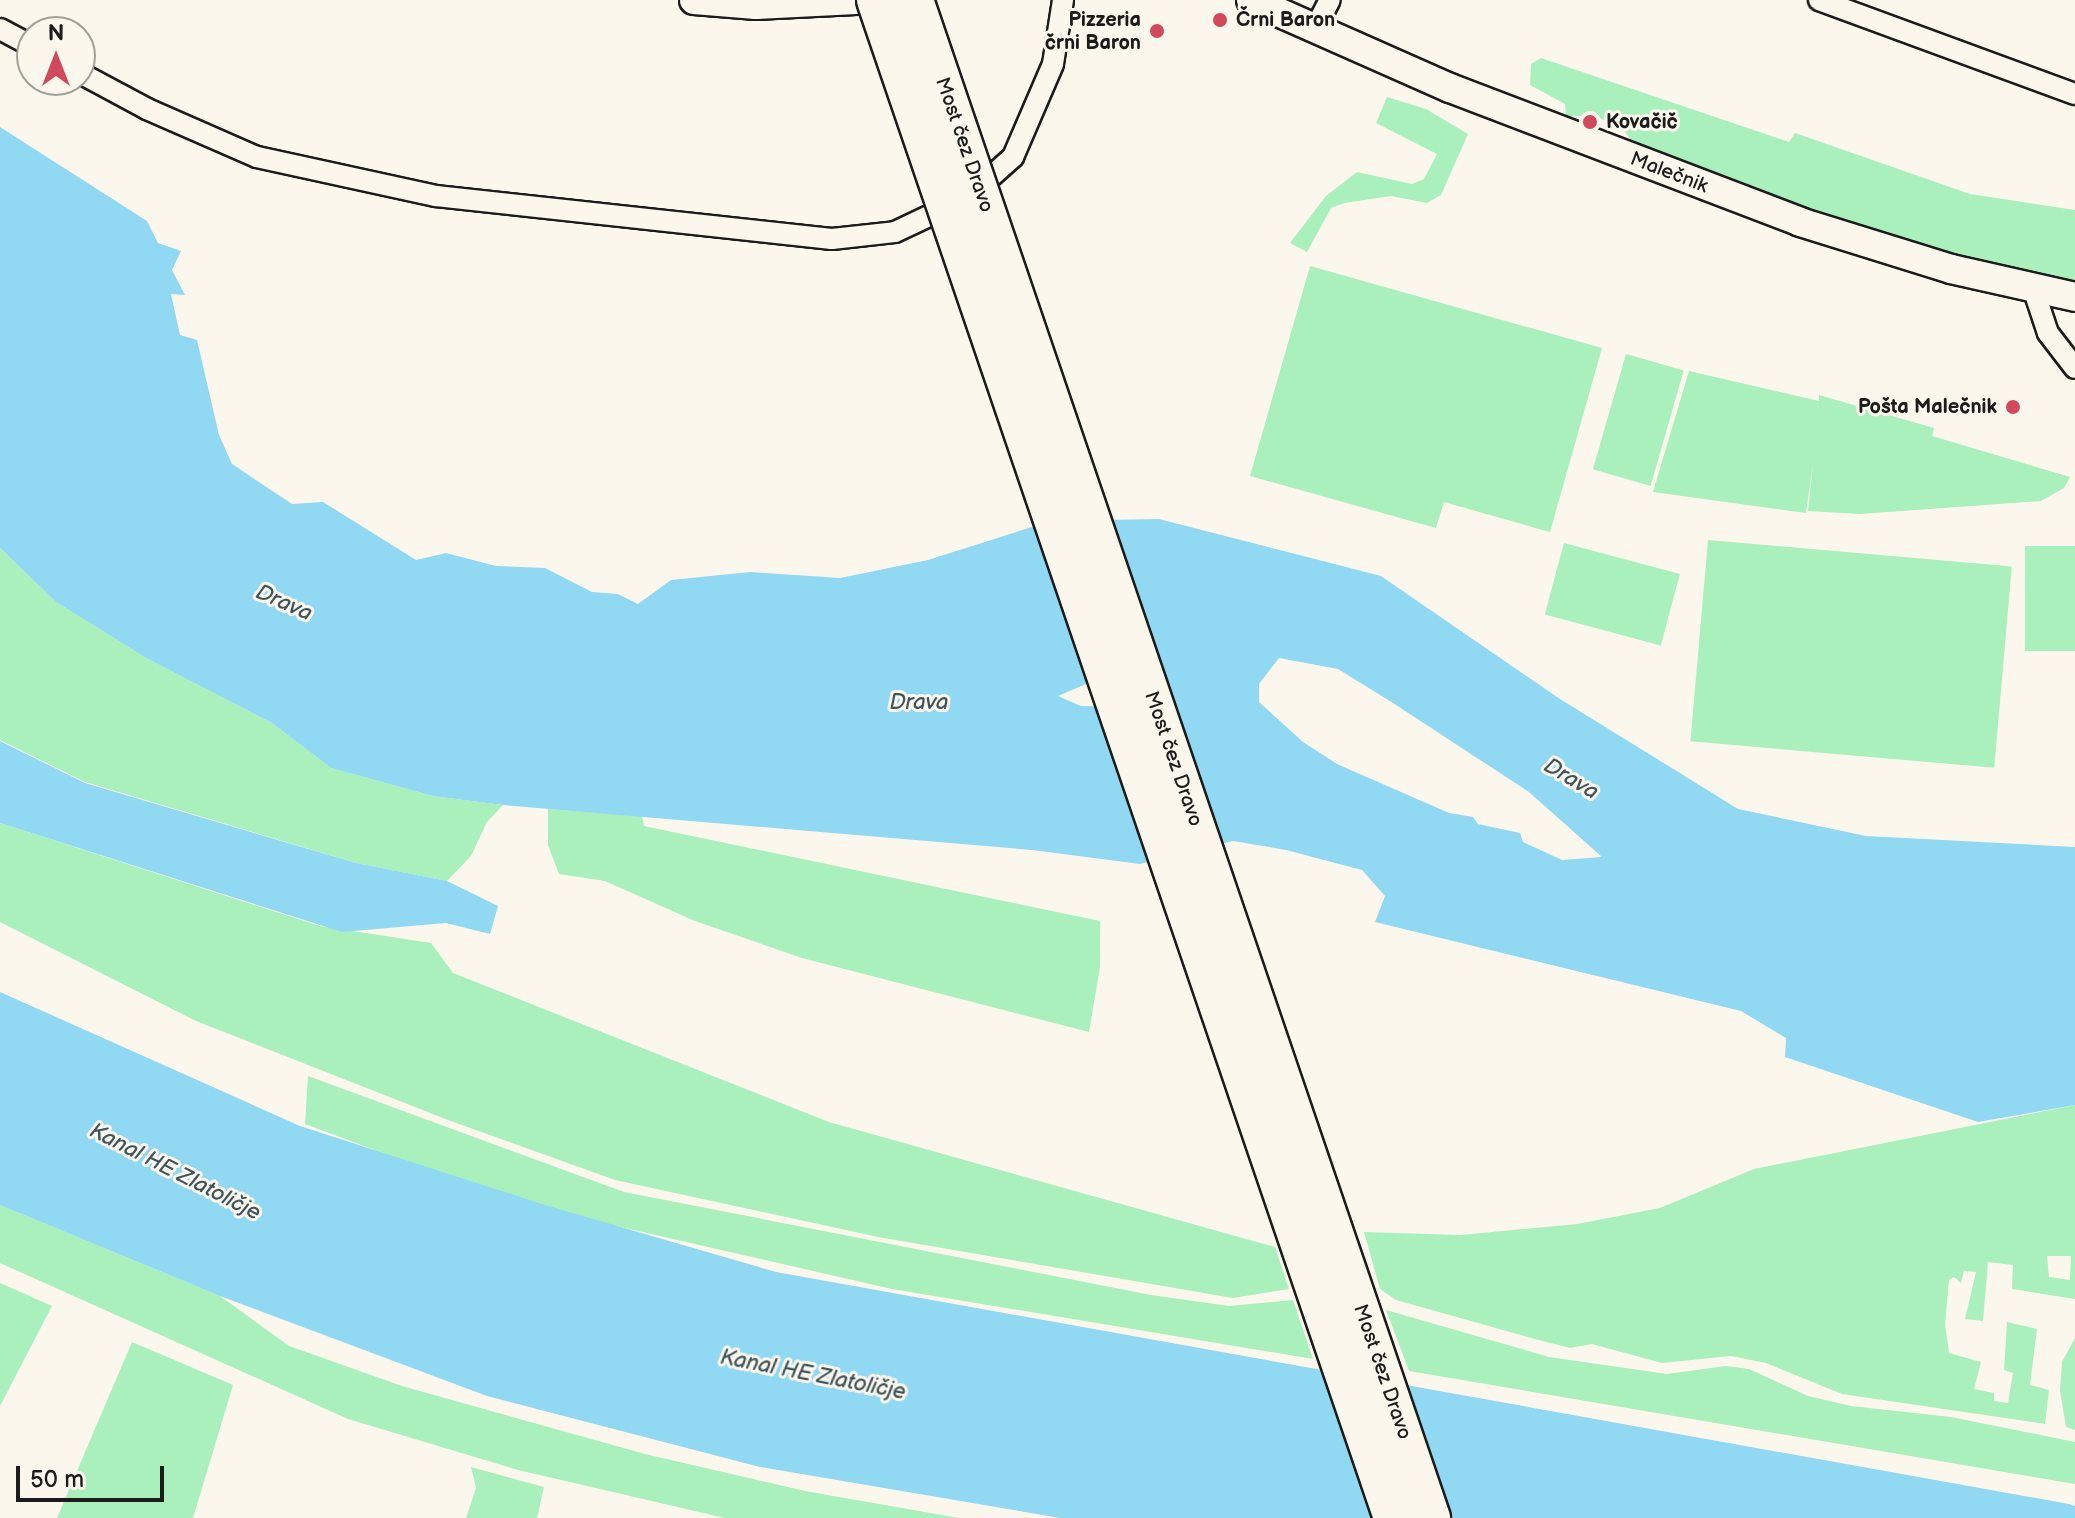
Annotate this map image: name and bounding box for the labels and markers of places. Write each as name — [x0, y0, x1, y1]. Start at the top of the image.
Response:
place label: Pizzeria črni Baron — [1045, 8, 1141, 55]
place label: Črni Baron — [1236, 8, 1335, 32]
marker: Črni Baron — [1211, 11, 1229, 29]
marker: Pizzeria črni Baron — [1148, 22, 1166, 40]
place label: Kovačič — [1606, 110, 1678, 134]
marker: Kovačič — [1581, 113, 1599, 131]
place label: Pošta Malečnik — [1858, 395, 1997, 419]
marker: Pošta Malečnik — [2004, 398, 2022, 416]

